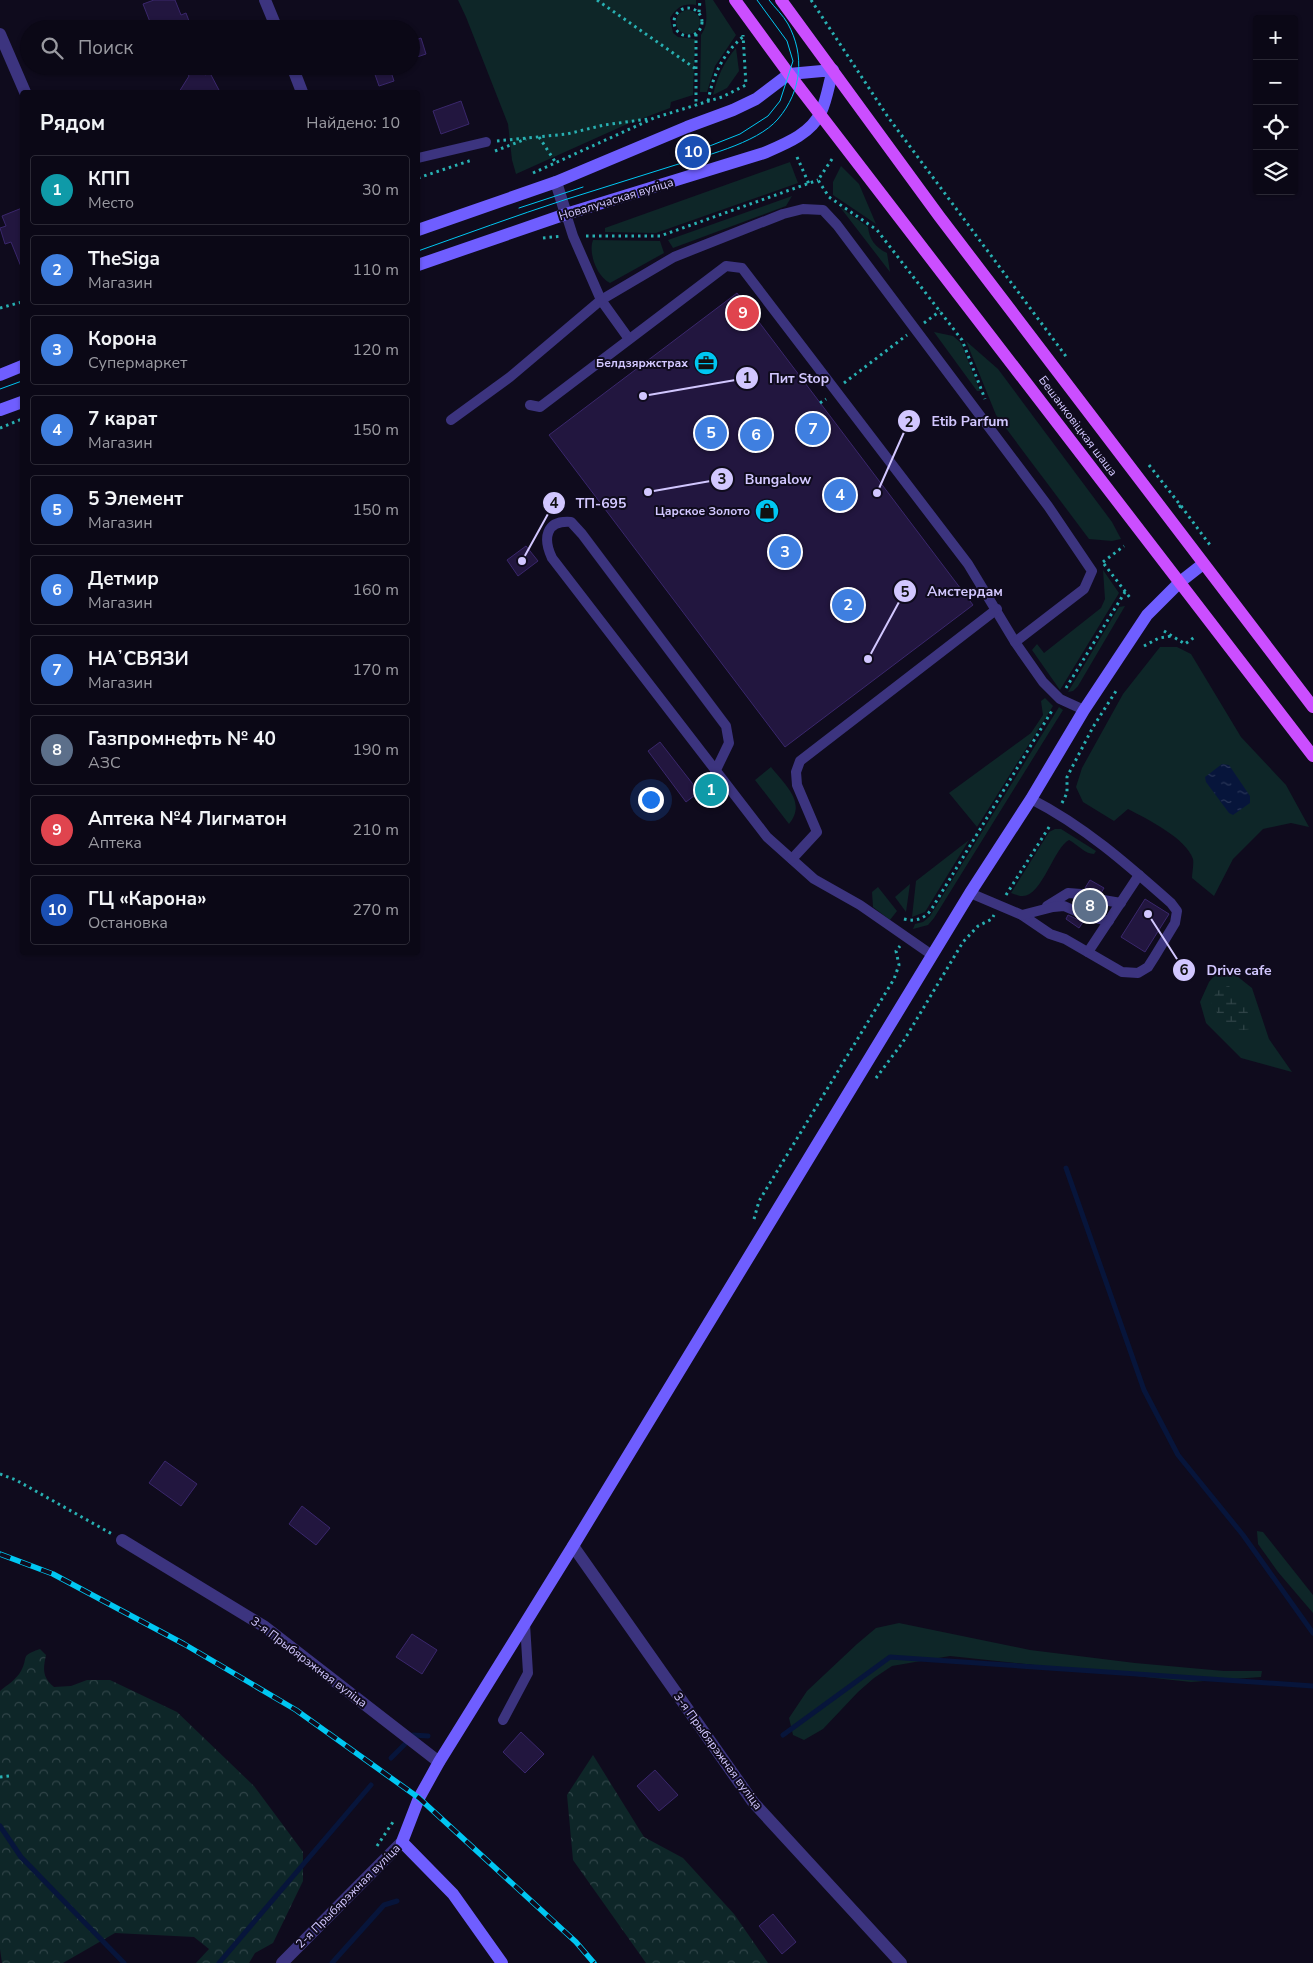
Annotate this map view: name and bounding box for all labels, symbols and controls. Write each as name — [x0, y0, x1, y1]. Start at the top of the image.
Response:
map controls — [1253, 15, 1298, 195]
button: + — [1253, 15, 1298, 60]
search box — [20, 20, 420, 75]
icon: search — [38, 34, 66, 62]
text: Поиск — [78, 35, 133, 61]
button: − — [1253, 60, 1298, 105]
button: locate — [1253, 105, 1298, 150]
text: Рядом — [40, 109, 105, 137]
text: Найдено: 10 — [306, 112, 400, 134]
pin: 10 — [677, 133, 709, 171]
button: layers — [1253, 150, 1298, 195]
text: КПП — [88, 166, 130, 192]
street label: Новалучаская вуліца — [557, 174, 675, 224]
text: 1 — [52, 179, 62, 201]
text: 30 m — [362, 179, 399, 201]
text: Место — [88, 192, 134, 214]
text: TheSiga — [88, 246, 160, 272]
text: 2 — [52, 259, 62, 281]
text: 110 m — [352, 259, 399, 281]
text: Магазин — [88, 272, 153, 294]
pin: 9 — [727, 294, 759, 332]
text: Корона — [88, 326, 157, 352]
text: 3 — [52, 339, 62, 361]
text: 120 m — [352, 339, 399, 361]
office icon: Белдзяржстрах — [693, 350, 719, 376]
text: Супермаркет — [88, 352, 187, 374]
place label: Белдзяржстрах — [596, 355, 688, 371]
callout: Пит Stop — [734, 364, 839, 393]
text: 1 — [742, 368, 752, 388]
text: Пит Stop — [769, 369, 829, 388]
street label: Бешанковіцкая шаша — [1035, 373, 1121, 479]
text: 7 карат — [88, 406, 157, 432]
callout: Etib Parfum — [896, 407, 1018, 436]
pin: 7 — [797, 410, 829, 448]
text: 2 — [904, 412, 914, 432]
text: Etib Parfum — [931, 412, 1009, 431]
pin: 5 — [695, 414, 727, 452]
pin: 6 — [740, 416, 772, 454]
text: 4 — [52, 419, 62, 441]
text: 150 m — [352, 419, 399, 441]
text: Магазин — [88, 432, 153, 454]
callout: Bungalow — [710, 465, 821, 494]
text: 3 — [717, 469, 727, 489]
text: Bungalow — [745, 470, 811, 489]
pin: 4 — [824, 476, 856, 514]
text: 5 Элемент — [88, 486, 183, 512]
callout: ТП-695 — [541, 488, 637, 517]
text: 4 — [549, 493, 559, 513]
text: ТП-695 — [576, 494, 626, 513]
shop icon: Царское Золото — [754, 498, 780, 524]
text: 5 — [52, 499, 62, 521]
text: 150 m — [352, 499, 399, 521]
place label: Царское Золото — [655, 503, 750, 519]
text: Магазин — [88, 512, 153, 534]
pin: 3 — [769, 533, 801, 571]
text: Детмир — [88, 566, 159, 592]
callout: Амстердам — [892, 577, 1013, 606]
text: 6 — [52, 579, 62, 601]
text: 160 m — [352, 579, 399, 601]
text: 5 — [900, 582, 910, 602]
text: Амстердам — [927, 582, 1003, 601]
pin: 2 — [832, 586, 864, 624]
text: Магазин — [88, 592, 153, 614]
text: НАʼСВЯЗИ — [88, 646, 189, 672]
text: 7 — [52, 659, 62, 681]
text: 170 m — [352, 659, 399, 681]
text: Магазин — [88, 672, 153, 694]
text: Газпромнефть № 40 — [88, 726, 276, 752]
text: 8 — [52, 739, 62, 761]
text: 190 m — [352, 739, 399, 761]
text: АЗС — [88, 752, 121, 774]
pin: 1 — [695, 771, 727, 809]
your location — [638, 787, 664, 813]
text: Аптека №4 Лигматон — [88, 806, 287, 832]
text: 9 — [52, 819, 62, 841]
text: 210 m — [352, 819, 399, 841]
text: Аптека — [88, 832, 142, 854]
text: ГЦ «Карона» — [88, 886, 207, 912]
pin: 8 — [1074, 887, 1106, 925]
text: 10 — [47, 899, 67, 921]
text: 270 m — [352, 899, 399, 921]
text: Остановка — [88, 912, 168, 934]
callout: Drive cafe — [1172, 955, 1282, 984]
text: 6 — [1179, 960, 1189, 980]
text: Drive cafe — [1206, 961, 1272, 980]
street label: 3-я Прыбярэжная вуліца — [248, 1613, 370, 1711]
street label: 3-я Прыбярэжная вуліца — [670, 1689, 766, 1813]
street label: 2-я Прыбярэжная вуліца — [292, 1840, 404, 1952]

